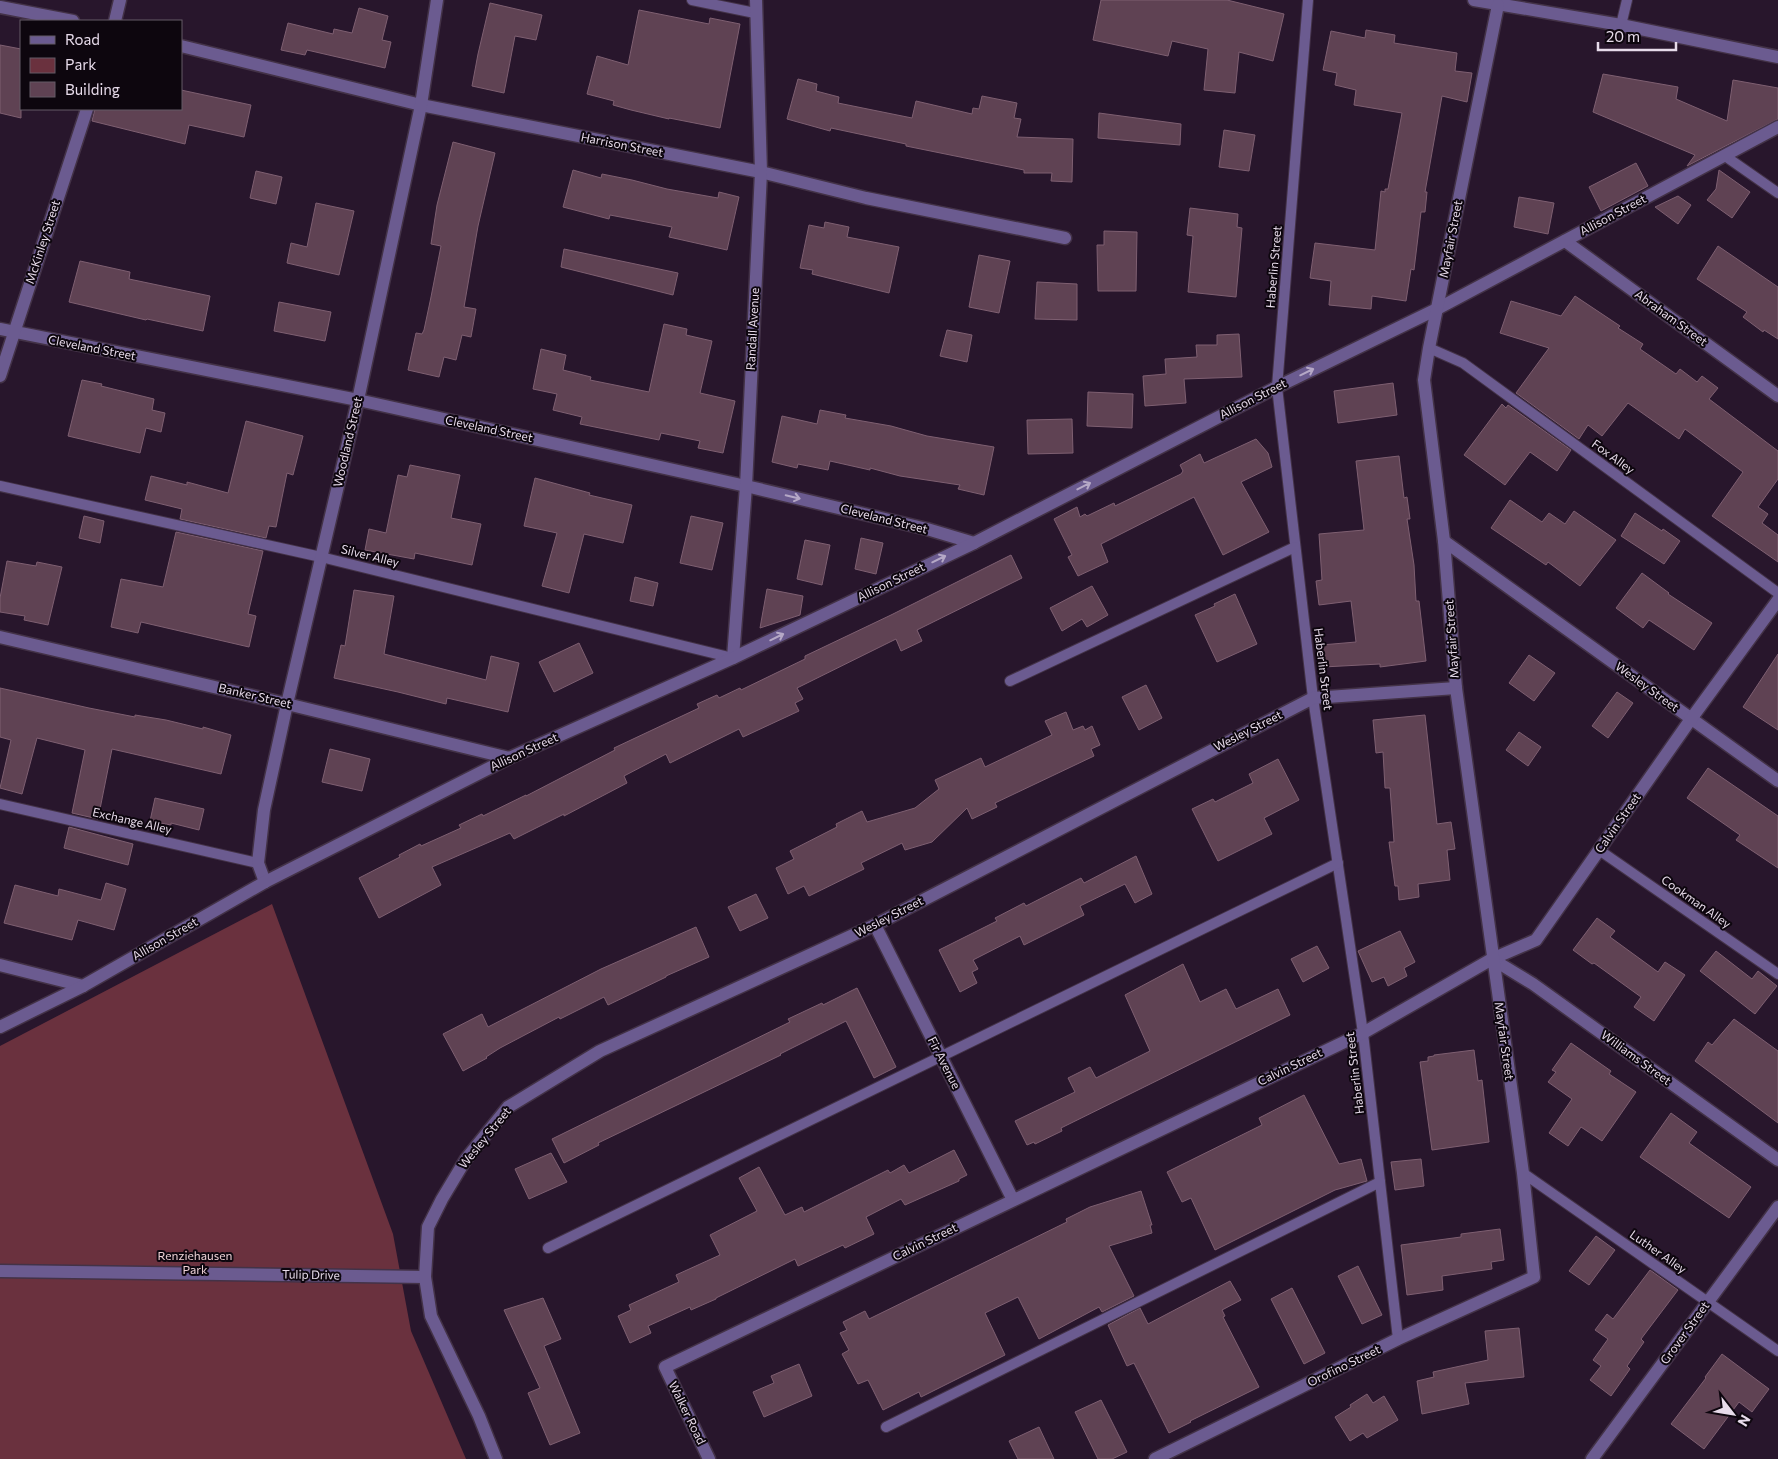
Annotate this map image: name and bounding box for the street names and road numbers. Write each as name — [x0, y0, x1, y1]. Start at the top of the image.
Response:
street label: Harrison Street — [580, 129, 665, 159]
street label: Allison Street — [1577, 191, 1648, 237]
street label: McKinley Street — [22, 198, 62, 285]
street label: Mayfair Street — [1436, 199, 1464, 279]
street label: Haberlin Street — [1262, 225, 1284, 309]
street label: Abraham Street — [1633, 286, 1711, 348]
street label: Randall Avenue — [743, 287, 761, 371]
street label: Cleveland Street — [47, 332, 137, 362]
street label: Allison Street — [1217, 375, 1288, 421]
street label: Woodland Street — [330, 395, 364, 488]
street label: Cleveland Street — [444, 412, 534, 444]
street label: Fox Alley — [1590, 436, 1638, 476]
street label: Cleveland Street — [839, 500, 929, 536]
street label: Silver Alley — [340, 541, 401, 569]
street label: Allison Street — [855, 559, 927, 603]
street label: Mayfair Street — [1441, 599, 1461, 679]
street label: Haberlin Street — [1312, 627, 1336, 711]
street label: Wesley Street — [1613, 659, 1682, 714]
street label: Banker Street — [217, 680, 293, 710]
street label: Wesley Street — [1211, 707, 1284, 753]
street label: Allison Street — [487, 729, 560, 773]
street label: Calvin Street — [1591, 790, 1643, 855]
street label: Exchange Alley — [91, 804, 173, 836]
street label: Cookman Alley — [1659, 872, 1734, 930]
street label: Wesley Street — [852, 893, 925, 939]
street label: Allison Street — [129, 914, 200, 962]
street label: Mayfair Street — [1493, 1001, 1517, 1081]
street label: Williams Street — [1599, 1027, 1674, 1087]
street label: Haberlin Street — [1342, 1031, 1366, 1115]
street label: Fir Avenue — [926, 1034, 964, 1091]
street label: Calvin Street — [1255, 1044, 1324, 1088]
street label: Wesley Street — [455, 1104, 513, 1171]
street label: Calvin Street — [890, 1219, 959, 1263]
street label: Luther Alley — [1628, 1227, 1689, 1276]
street label: Tulip Drive — [282, 1266, 340, 1282]
street label: Grover Street — [1657, 1298, 1712, 1366]
street label: Orofino Street — [1305, 1341, 1382, 1389]
street label: Walker Road — [667, 1379, 709, 1447]

